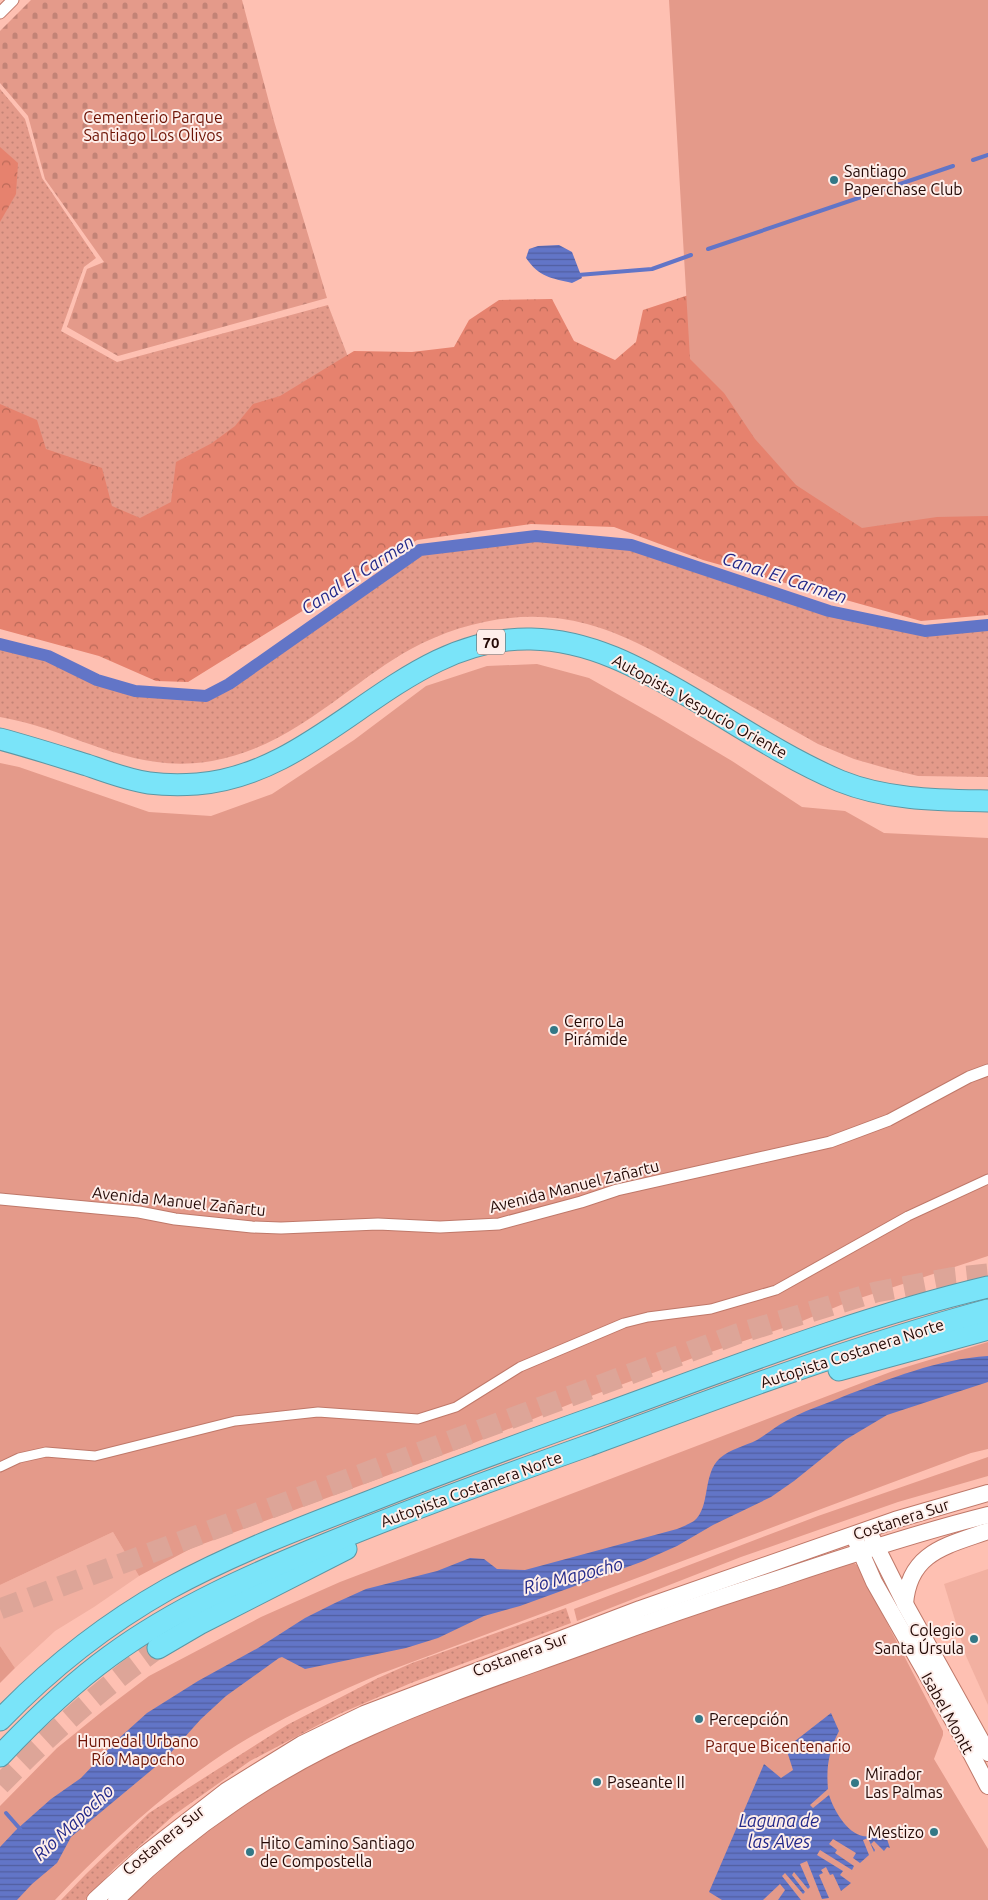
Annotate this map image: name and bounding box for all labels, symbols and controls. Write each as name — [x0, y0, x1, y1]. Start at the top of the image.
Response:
park label: Cementerio Parque Santiago Los Olivos — [83, 108, 223, 144]
place label: Santiago Paperchase Club — [844, 162, 963, 198]
marker: Santiago Paperchase Club — [828, 174, 840, 186]
water label: Canal El Carmen — [297, 530, 417, 618]
water label: Canal El Carmen — [720, 547, 850, 607]
road number: 70 — [477, 630, 505, 654]
street label: Autopista Vespucio Oriente — [609, 650, 791, 762]
place label: Cerro La Pirámide — [564, 1012, 628, 1048]
marker: Cerro La Pirámide — [548, 1024, 560, 1036]
street label: Avenida Manuel Zañartu — [487, 1156, 661, 1216]
street label: Avenida Manuel Zañartu — [91, 1183, 267, 1219]
street label: Autopista Costanera Norte — [758, 1315, 946, 1391]
street label: Autopista Costanera Norte — [378, 1448, 564, 1530]
street label: Costanera Sur — [851, 1495, 951, 1543]
water label: Río Mapocho — [521, 1553, 625, 1597]
place label: Colegio Santa Úrsula — [875, 1621, 964, 1657]
street label: Costanera Sur — [470, 1628, 570, 1680]
marker: Colegio Santa Úrsula — [968, 1633, 980, 1645]
street label: Isabel Montt — [918, 1669, 978, 1757]
place label: Percepción — [709, 1710, 789, 1728]
marker: Percepción — [693, 1713, 705, 1725]
park label: Humedal Urbano Río Mapocho — [77, 1732, 199, 1768]
park label: Parque Bicentenario — [705, 1737, 851, 1755]
place label: Mirador Las Palmas — [865, 1765, 943, 1801]
place label: Paseante II — [607, 1773, 685, 1791]
marker: Paseante II — [591, 1776, 603, 1788]
marker: Mirador Las Palmas — [849, 1777, 861, 1789]
water label: Río Mapocho — [29, 1780, 117, 1864]
street label: Costanera Sur — [118, 1802, 208, 1878]
water label: Laguna de las Aves — [739, 1810, 819, 1851]
place label: Mestizo — [868, 1823, 924, 1841]
marker: Mestizo — [928, 1826, 940, 1838]
place label: Hito Camino Santiago de Compostella — [260, 1834, 415, 1870]
marker: Hito Camino Santiago de Compostella — [244, 1846, 256, 1858]

